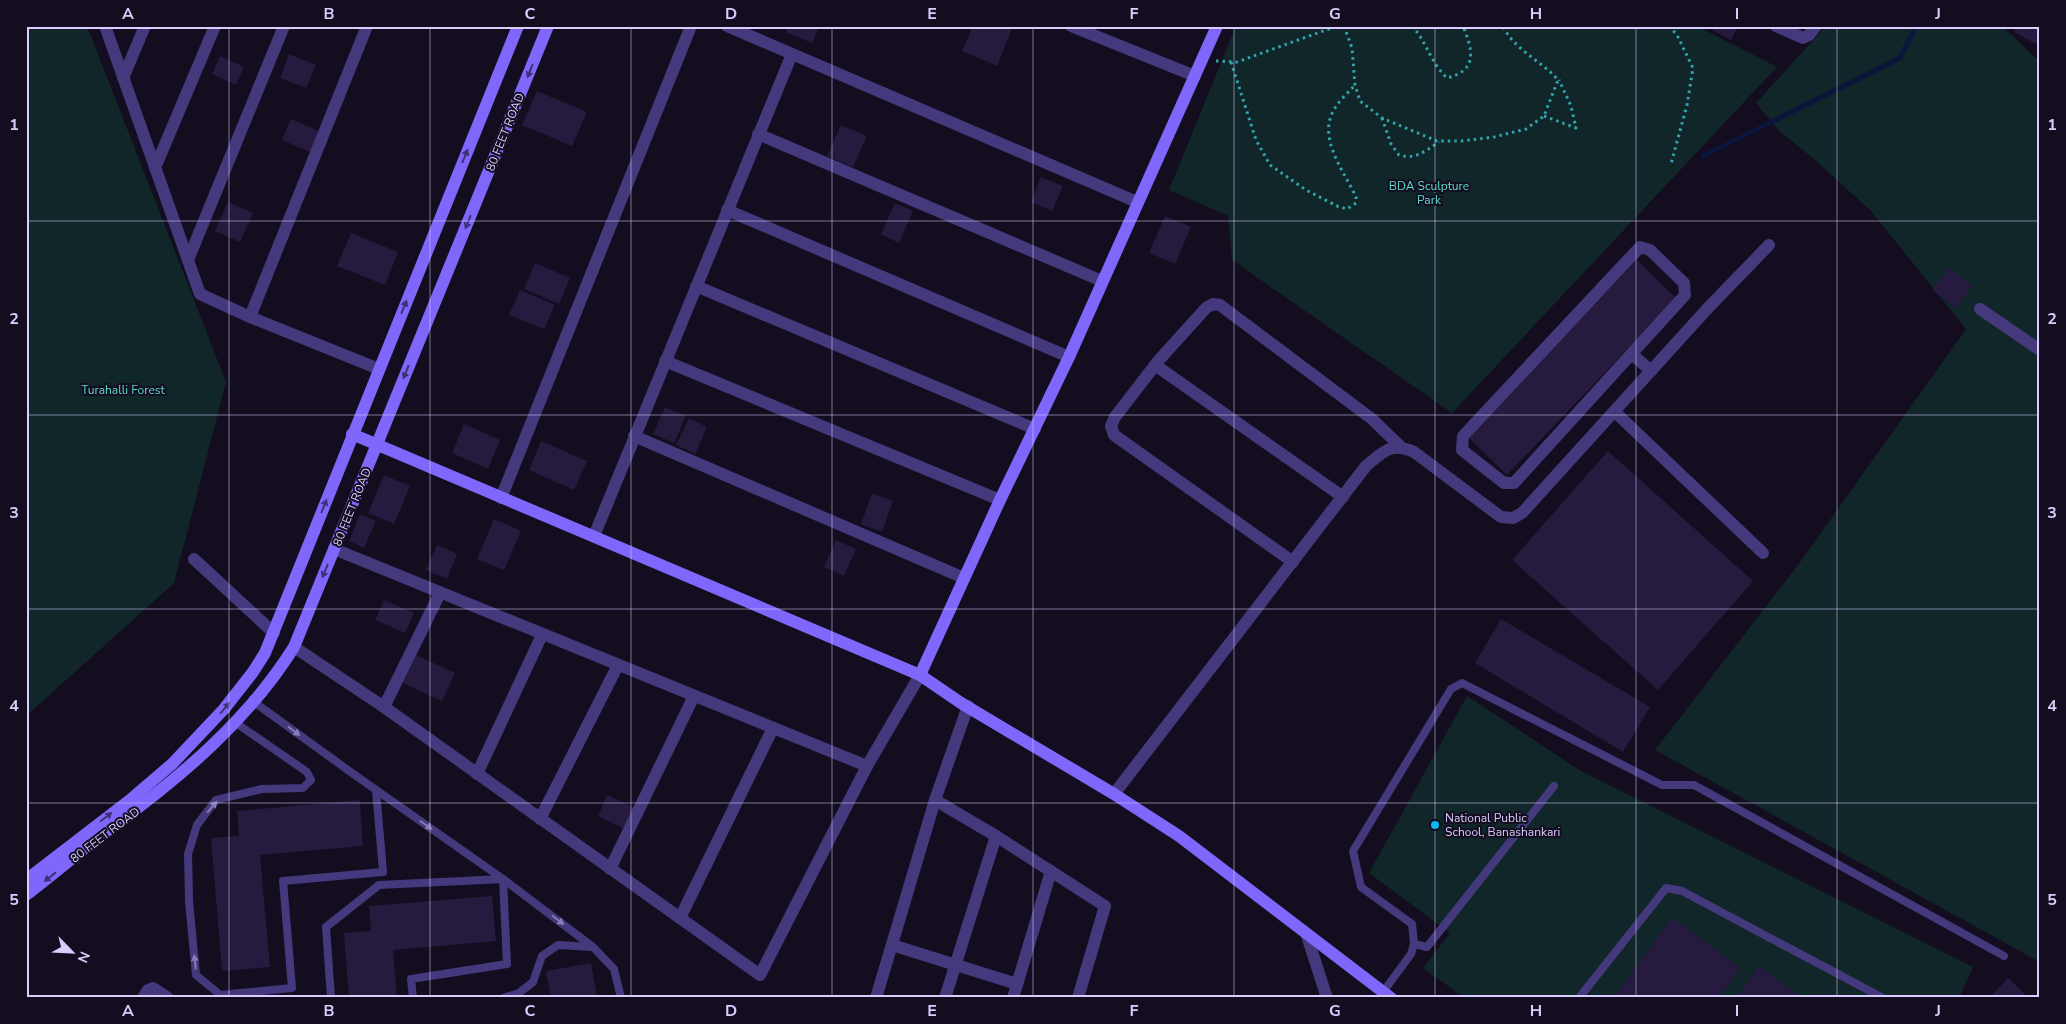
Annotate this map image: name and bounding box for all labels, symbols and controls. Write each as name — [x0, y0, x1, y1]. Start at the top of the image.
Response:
text: A — [122, 3, 134, 25]
text: B — [323, 3, 335, 25]
text: C — [525, 3, 536, 25]
text: D — [725, 3, 737, 25]
text: E — [927, 3, 937, 25]
text: F — [1130, 3, 1139, 25]
text: G — [1329, 3, 1341, 25]
text: H — [1530, 3, 1542, 25]
text: I — [1735, 3, 1739, 25]
text: J — [1934, 3, 1941, 25]
one-way arrow — [525, 64, 533, 78]
street label: 80 FEET ROAD — [482, 90, 528, 173]
text: 1 — [9, 114, 19, 136]
text: 1 — [2047, 114, 2057, 136]
one-way arrow — [462, 149, 470, 163]
park label: BDA Sculpture Park — [1389, 178, 1469, 208]
one-way arrow — [464, 215, 472, 230]
one-way arrow — [401, 300, 409, 314]
text: 2 — [9, 308, 19, 330]
text: 2 — [2047, 308, 2057, 330]
one-way arrow — [402, 365, 410, 379]
park label: Turahalli Forest — [81, 382, 165, 398]
street label: 80 FEET ROAD — [329, 465, 375, 548]
one-way arrow — [320, 498, 328, 513]
text: 3 — [9, 502, 19, 524]
text: 3 — [2047, 502, 2057, 524]
one-way arrow — [321, 564, 329, 579]
text: 4 — [9, 695, 19, 717]
text: 4 — [2047, 695, 2057, 717]
one-way arrow — [219, 702, 231, 714]
one-way arrow — [287, 725, 300, 736]
one-way arrow — [206, 801, 218, 813]
street label: 80 FEET ROAD — [67, 804, 143, 866]
place label: National Public School, Banashankari — [1445, 810, 1560, 840]
one-way arrow — [99, 812, 113, 822]
marker: National Public School, Banashankari — [1429, 819, 1441, 831]
one-way arrow — [419, 820, 433, 830]
one-way arrow — [44, 871, 57, 882]
text: 5 — [9, 889, 19, 911]
text: 5 — [2047, 889, 2057, 911]
one-way arrow — [551, 915, 564, 926]
north arrow — [48, 926, 98, 976]
text: N — [73, 948, 94, 966]
one-way arrow — [191, 954, 199, 970]
text: A — [122, 1000, 134, 1022]
text: B — [323, 1000, 335, 1022]
text: C — [525, 1000, 536, 1022]
text: D — [725, 1000, 737, 1022]
text: E — [927, 1000, 937, 1022]
text: F — [1130, 1000, 1139, 1022]
text: G — [1329, 1000, 1341, 1022]
text: H — [1530, 1000, 1542, 1022]
text: I — [1735, 1000, 1739, 1022]
text: J — [1934, 1000, 1941, 1022]

